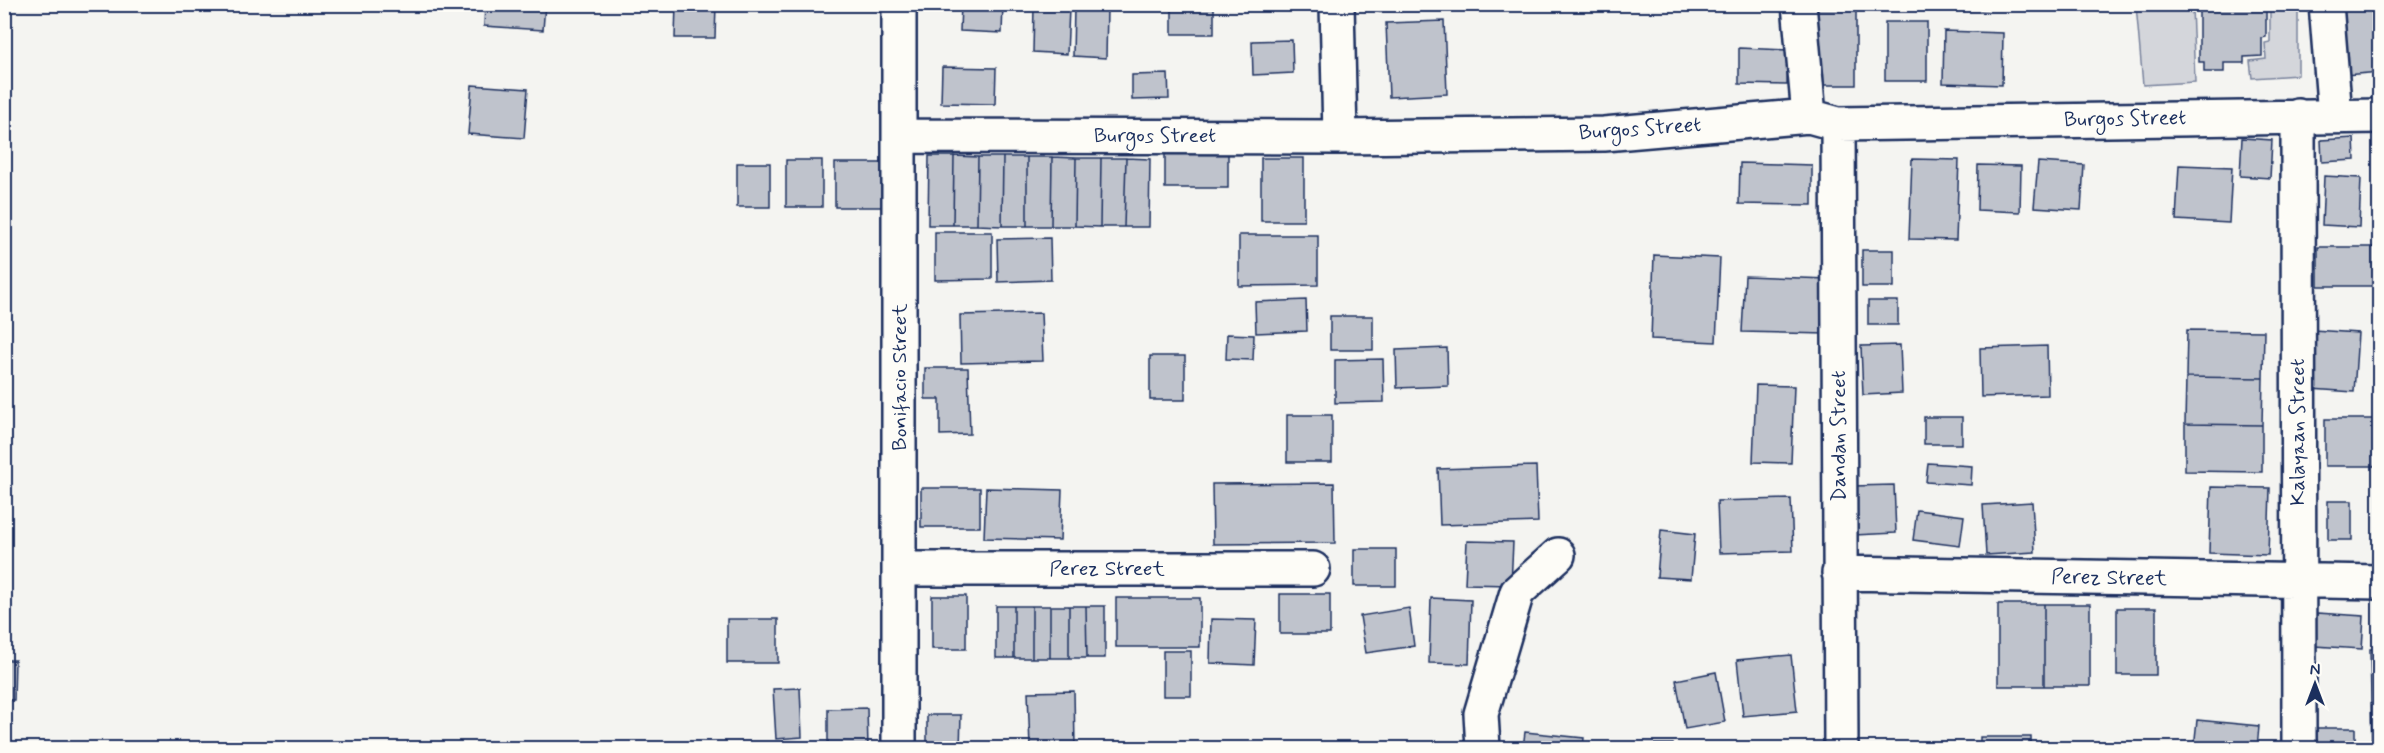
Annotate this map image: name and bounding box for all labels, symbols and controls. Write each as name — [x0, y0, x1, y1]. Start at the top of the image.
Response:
street label: Burgos Street — [2064, 104, 2187, 135]
street label: Burgos Street — [1578, 111, 1702, 148]
street label: Burgos Street — [1094, 122, 1216, 151]
street label: Bonifacio Street — [886, 303, 914, 451]
street label: Kalayaan Street — [2284, 358, 2312, 506]
street label: Dandan Street — [1825, 370, 1853, 502]
street label: Perez Street — [1049, 555, 1165, 583]
street label: Perez Street — [2051, 563, 2168, 593]
north arrow — [2285, 654, 2345, 714]
text: N — [2310, 660, 2320, 681]

